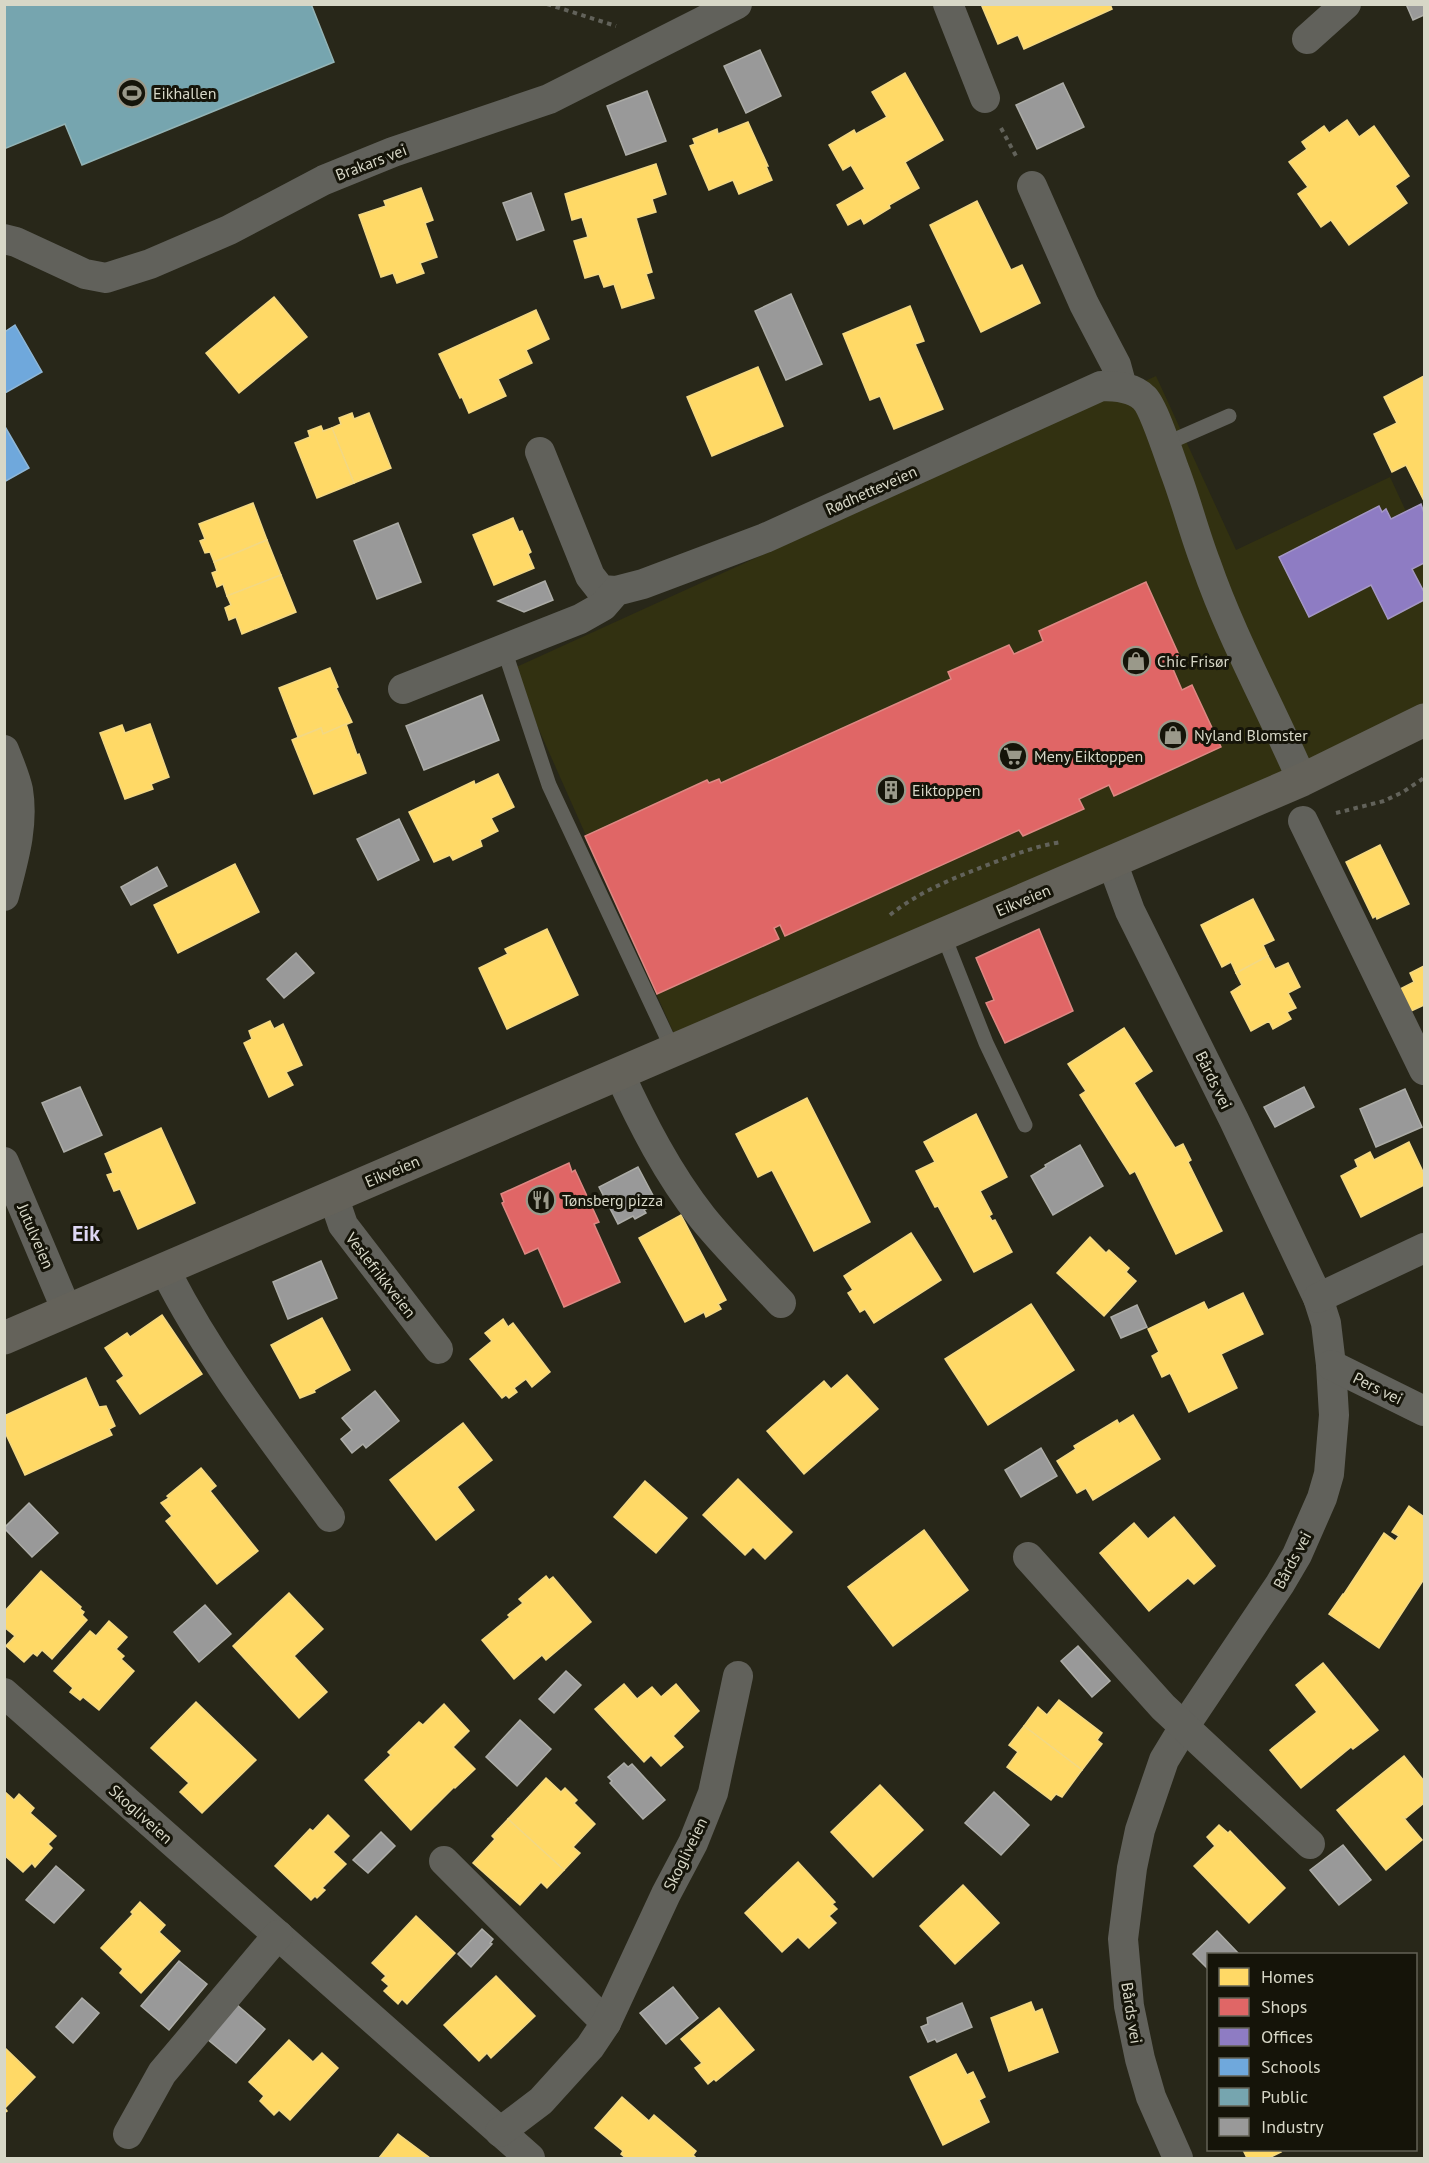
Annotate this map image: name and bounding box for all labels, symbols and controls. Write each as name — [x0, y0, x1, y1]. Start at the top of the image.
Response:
sports icon: Eikhallen — [116, 77, 148, 109]
place label: Eikhallen — [153, 83, 216, 103]
street label: Brakars vei — [333, 139, 409, 185]
street label: Rødhetteveien — [822, 461, 920, 519]
shop icon: Chic Frisør — [1120, 645, 1152, 677]
place label: Chic Frisør — [1157, 651, 1230, 671]
shop icon: Nyland Blomster — [1157, 719, 1189, 751]
place label: Nyland Blomster — [1194, 725, 1308, 745]
supermarket icon: Meny Eiktoppen — [997, 740, 1029, 772]
place label: Meny Eiktoppen — [1034, 746, 1143, 766]
building icon: Eiktoppen — [875, 774, 907, 806]
place label: Eiktoppen — [912, 780, 981, 800]
street label: Eikveien — [993, 880, 1053, 920]
street label: Bårds vei — [1191, 1048, 1237, 1112]
street label: Eikveien — [362, 1151, 422, 1191]
restaurant icon: Tønsberg pizza — [525, 1184, 557, 1216]
place label: Tønsberg pizza — [562, 1190, 663, 1210]
street label: Jutulveien — [13, 1199, 59, 1272]
district label: Eik — [72, 1219, 100, 1247]
street label: Veslefrikkveien — [341, 1228, 421, 1322]
street label: Pers vei — [1350, 1367, 1406, 1409]
street label: Bårds vei — [1269, 1528, 1315, 1592]
street label: Skogliveien — [105, 1780, 177, 1848]
street label: Skogliveien — [659, 1814, 711, 1894]
legend — [1207, 1953, 1417, 2151]
text: Homes — [1261, 1965, 1314, 1988]
street label: Bårds vei — [1117, 1981, 1147, 2045]
text: Shops — [1261, 1995, 1307, 2018]
text: Offices — [1261, 2025, 1313, 2048]
text: Schools — [1261, 2055, 1321, 2078]
text: Public — [1261, 2085, 1308, 2108]
text: Industry — [1261, 2115, 1324, 2138]

